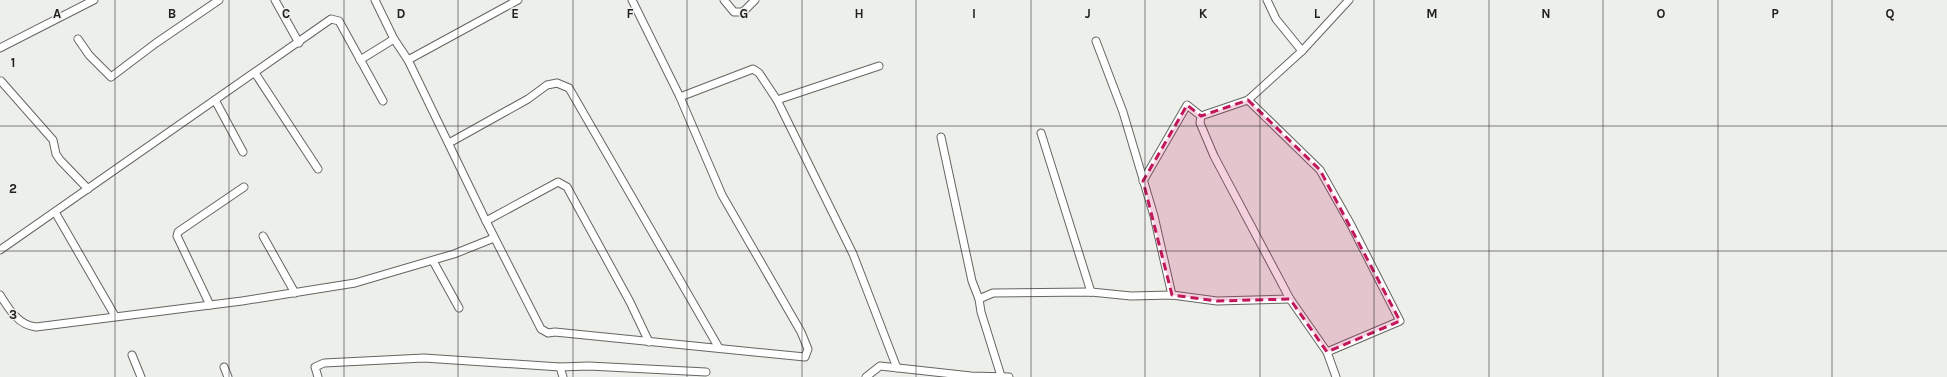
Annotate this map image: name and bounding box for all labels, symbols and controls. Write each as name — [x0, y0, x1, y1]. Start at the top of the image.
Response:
text: A — [53, 6, 61, 21]
text: B — [168, 6, 176, 21]
text: C — [282, 6, 290, 21]
text: D — [397, 6, 406, 21]
text: E — [511, 6, 519, 21]
text: F — [626, 6, 634, 21]
text: G — [740, 6, 748, 21]
text: H — [854, 6, 864, 21]
text: I — [972, 6, 976, 21]
text: J — [1085, 6, 1091, 21]
text: K — [1199, 6, 1208, 21]
text: L — [1314, 6, 1321, 21]
text: M — [1426, 6, 1438, 21]
text: N — [1541, 6, 1551, 21]
text: O — [1657, 6, 1666, 21]
text: P — [1771, 6, 1779, 21]
text: Q — [1886, 6, 1895, 21]
text: 1 — [11, 55, 15, 70]
text: 2 — [9, 181, 17, 196]
text: 3 — [9, 307, 17, 322]

